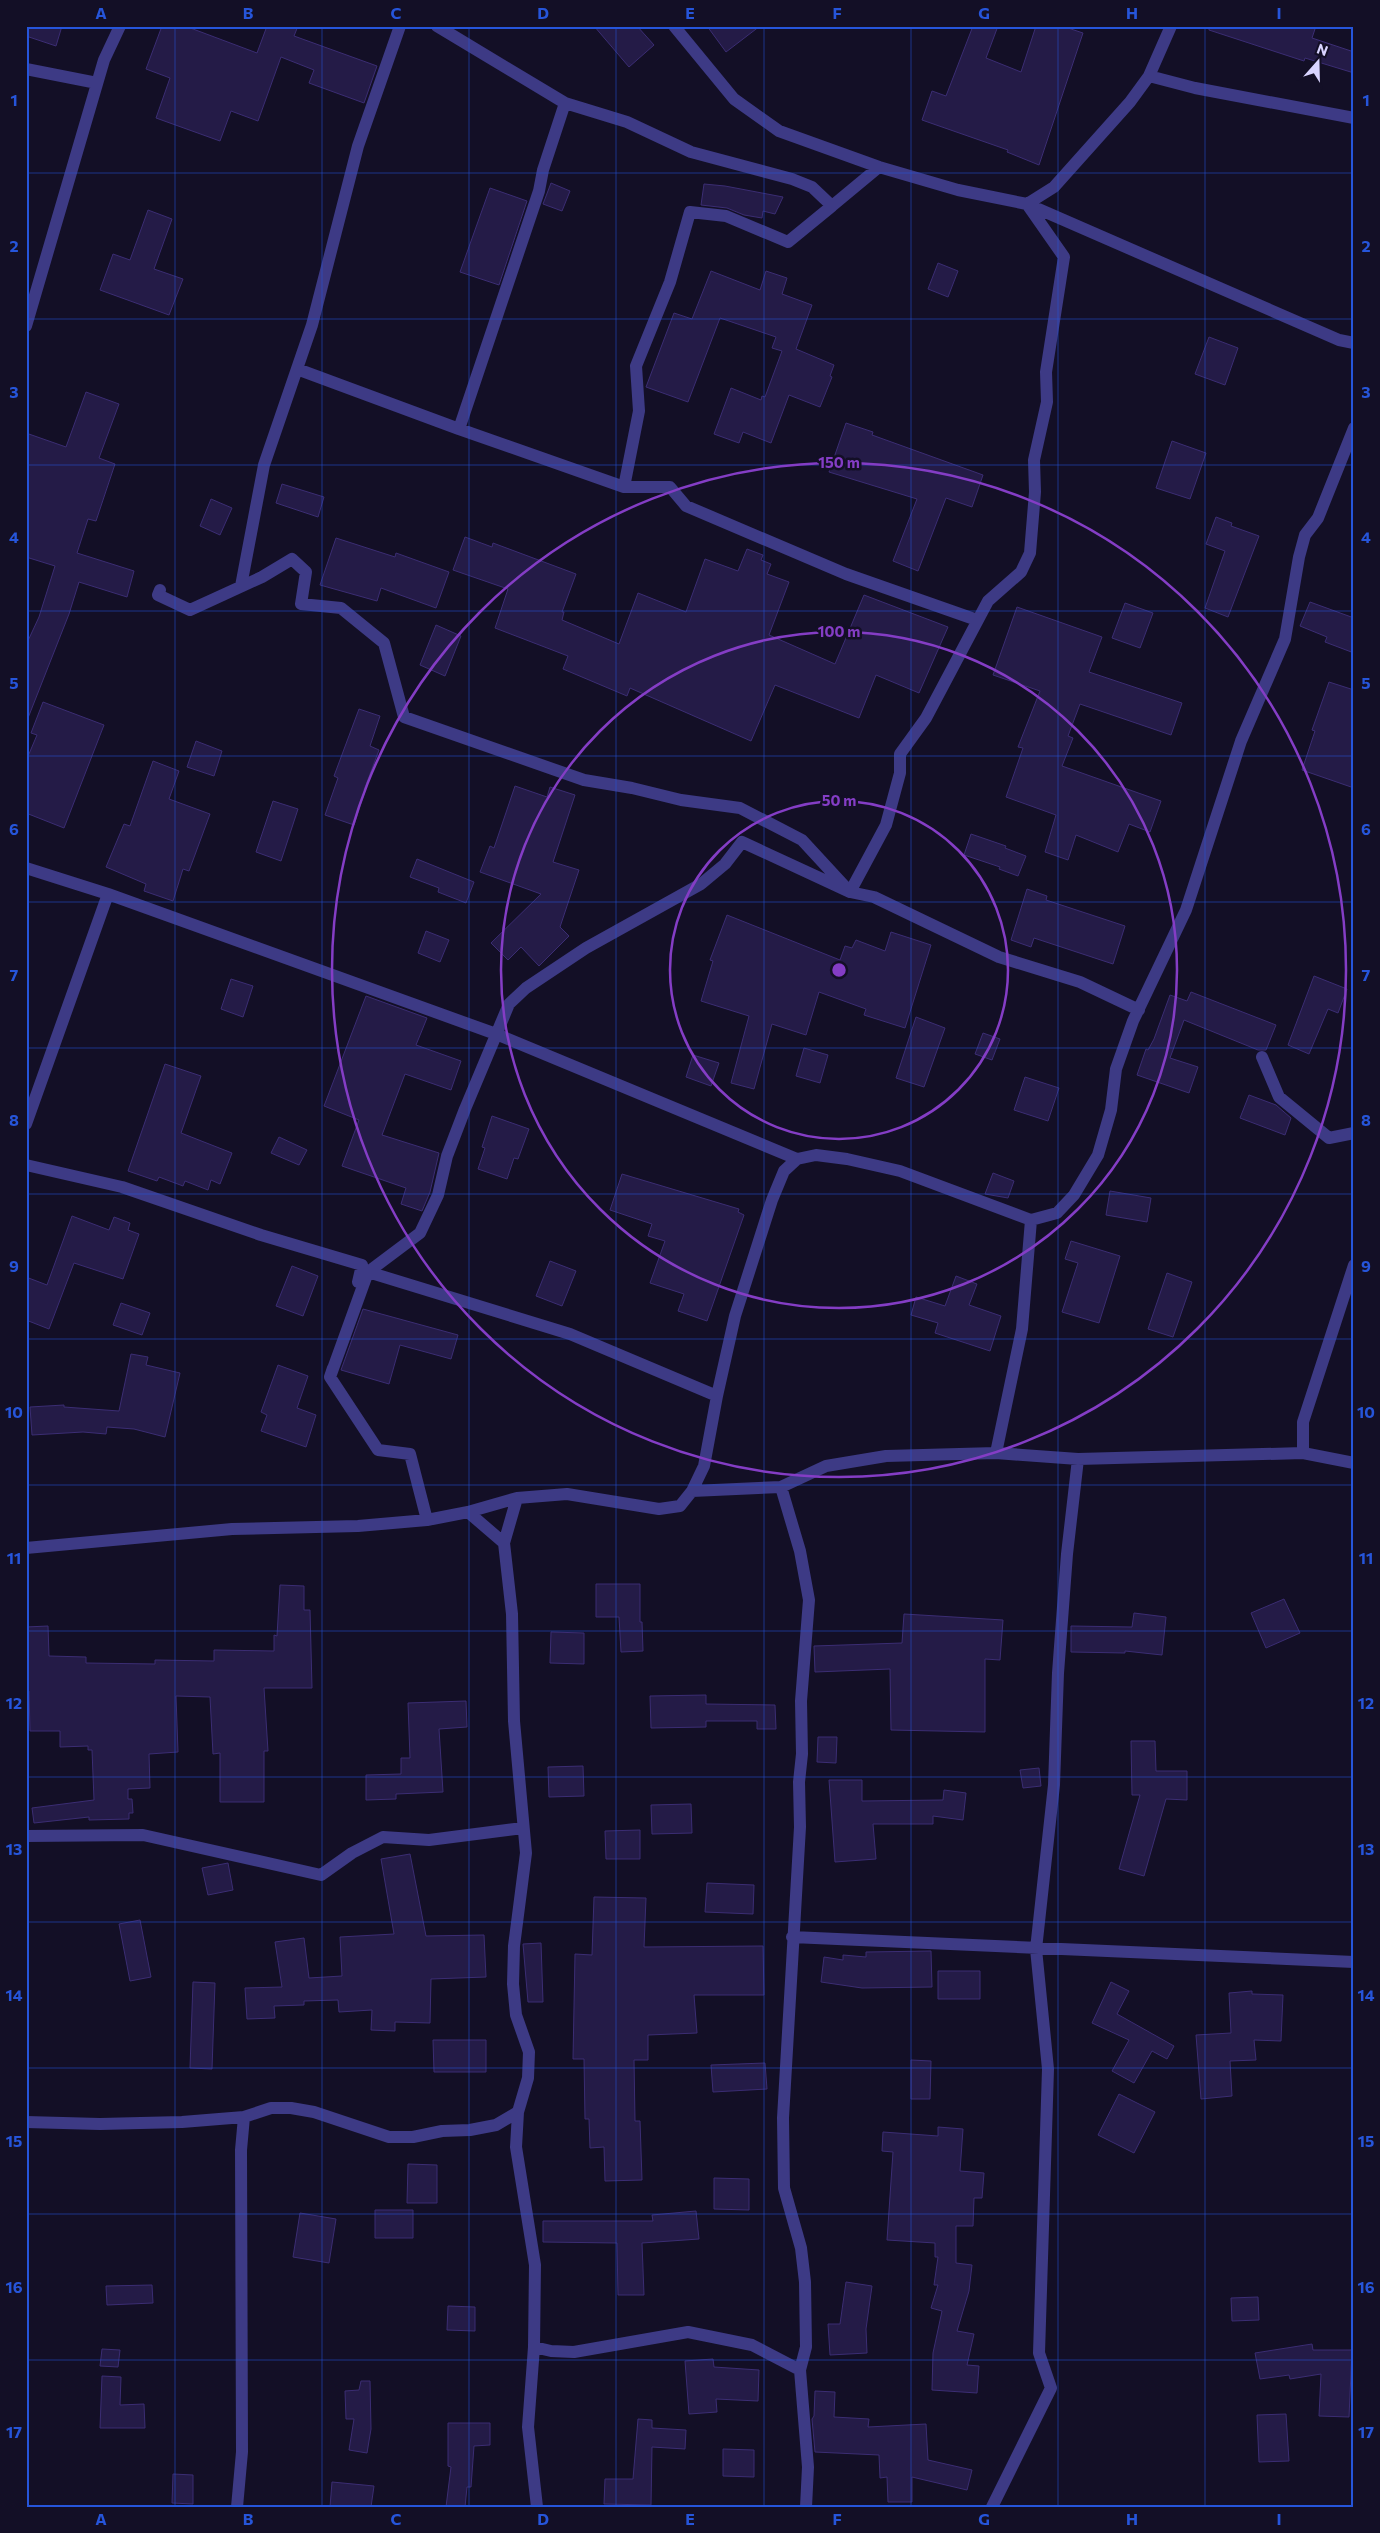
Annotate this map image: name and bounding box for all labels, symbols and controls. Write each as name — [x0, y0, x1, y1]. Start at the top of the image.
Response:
text: A — [95, 3, 107, 22]
text: B — [243, 3, 254, 22]
text: C — [391, 3, 402, 22]
text: D — [537, 3, 549, 22]
text: E — [685, 3, 695, 22]
text: F — [832, 3, 842, 22]
text: G — [978, 3, 990, 22]
text: H — [1126, 3, 1138, 22]
text: I — [1276, 3, 1282, 22]
north arrow — [1292, 38, 1342, 88]
text: N — [1315, 40, 1330, 59]
text: 1 — [10, 90, 18, 109]
text: 1 — [1362, 90, 1370, 109]
text: 2 — [9, 236, 19, 255]
text: 2 — [1361, 236, 1371, 255]
text: 3 — [9, 382, 19, 401]
text: 3 — [1361, 382, 1371, 401]
text: 150 m — [818, 453, 860, 471]
text: 4 — [9, 527, 19, 546]
text: 4 — [1361, 527, 1371, 546]
text: 100 m — [818, 622, 860, 640]
text: 5 — [9, 673, 19, 692]
text: 5 — [1361, 673, 1371, 692]
text: 50 m — [822, 791, 856, 809]
text: 6 — [9, 819, 19, 838]
text: 6 — [1361, 819, 1371, 838]
centre of rings — [830, 961, 848, 979]
text: 7 — [10, 965, 19, 984]
text: 7 — [1362, 965, 1371, 984]
text: 8 — [9, 1110, 19, 1129]
text: 8 — [1361, 1110, 1371, 1129]
text: 9 — [9, 1256, 19, 1275]
text: 9 — [1361, 1256, 1371, 1275]
text: 10 — [5, 1402, 23, 1421]
text: 10 — [1357, 1402, 1375, 1421]
text: 11 — [7, 1548, 21, 1567]
text: 11 — [1359, 1548, 1373, 1567]
text: 12 — [6, 1693, 22, 1712]
text: 12 — [1358, 1693, 1374, 1712]
text: 13 — [6, 1839, 22, 1858]
text: 13 — [1358, 1839, 1374, 1858]
text: 14 — [5, 1985, 23, 2004]
text: 14 — [1357, 1985, 1375, 2004]
text: 15 — [6, 2131, 22, 2150]
text: 15 — [1358, 2131, 1374, 2150]
text: 16 — [5, 2277, 23, 2296]
text: 16 — [1357, 2277, 1375, 2296]
text: 17 — [6, 2422, 22, 2441]
text: 17 — [1358, 2422, 1374, 2441]
text: A — [95, 2509, 107, 2528]
text: B — [243, 2509, 254, 2528]
text: C — [391, 2509, 402, 2528]
text: D — [537, 2509, 549, 2528]
text: E — [685, 2509, 695, 2528]
text: F — [832, 2509, 842, 2528]
text: G — [978, 2509, 990, 2528]
text: H — [1126, 2509, 1138, 2528]
text: I — [1276, 2509, 1282, 2528]

